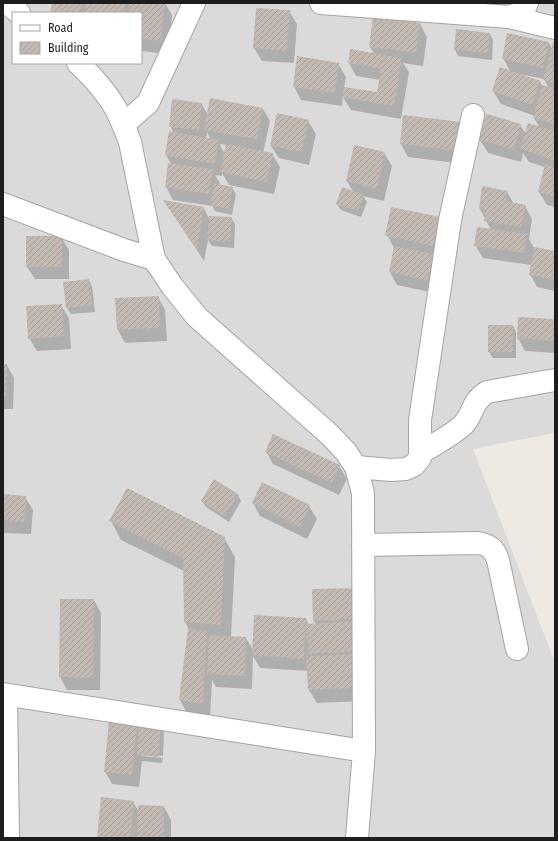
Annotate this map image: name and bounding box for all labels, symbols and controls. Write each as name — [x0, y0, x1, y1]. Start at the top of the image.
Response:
legend — [12, 12, 142, 64]
text: Road — [48, 21, 73, 35]
text: Building — [48, 41, 89, 55]

